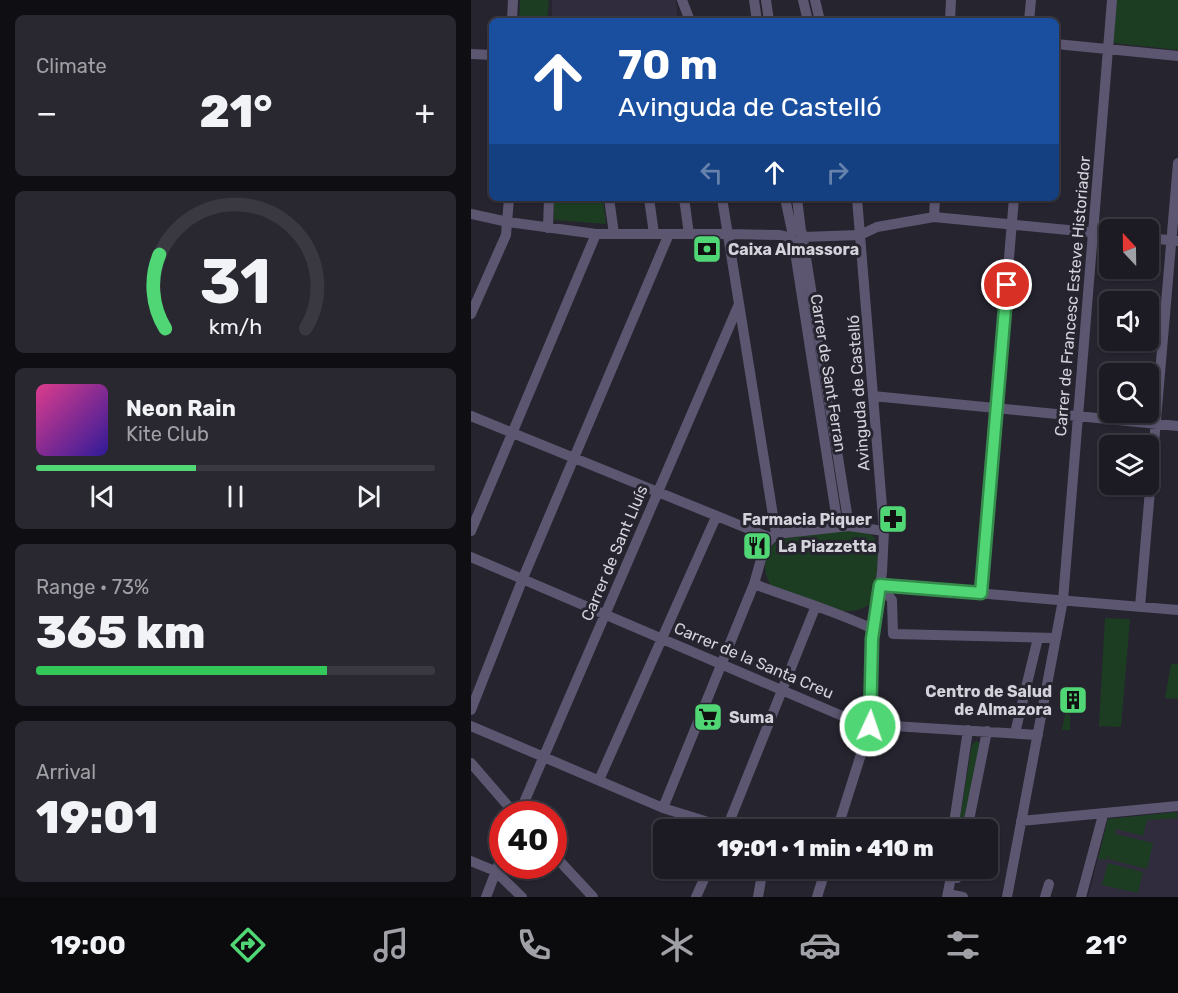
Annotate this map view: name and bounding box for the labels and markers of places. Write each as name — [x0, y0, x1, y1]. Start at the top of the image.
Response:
bank icon: Caixa Almassora — [691, 233, 723, 265]
place label: Caixa Almassora — [728, 240, 859, 259]
pin — [981, 259, 1032, 310]
pharmacy icon: Farmacia Piquer — [877, 503, 909, 535]
place label: Farmacia Piquer — [742, 510, 873, 529]
restaurant icon: La Piazzetta — [741, 530, 773, 562]
place label: La Piazzetta — [778, 537, 877, 556]
place label: Centro de Salud de Almazora — [925, 682, 1052, 719]
building icon: Centro de Salud de Almazora — [1057, 684, 1089, 716]
supermarket icon: Suma — [692, 701, 724, 733]
place label: Suma — [729, 708, 774, 727]

